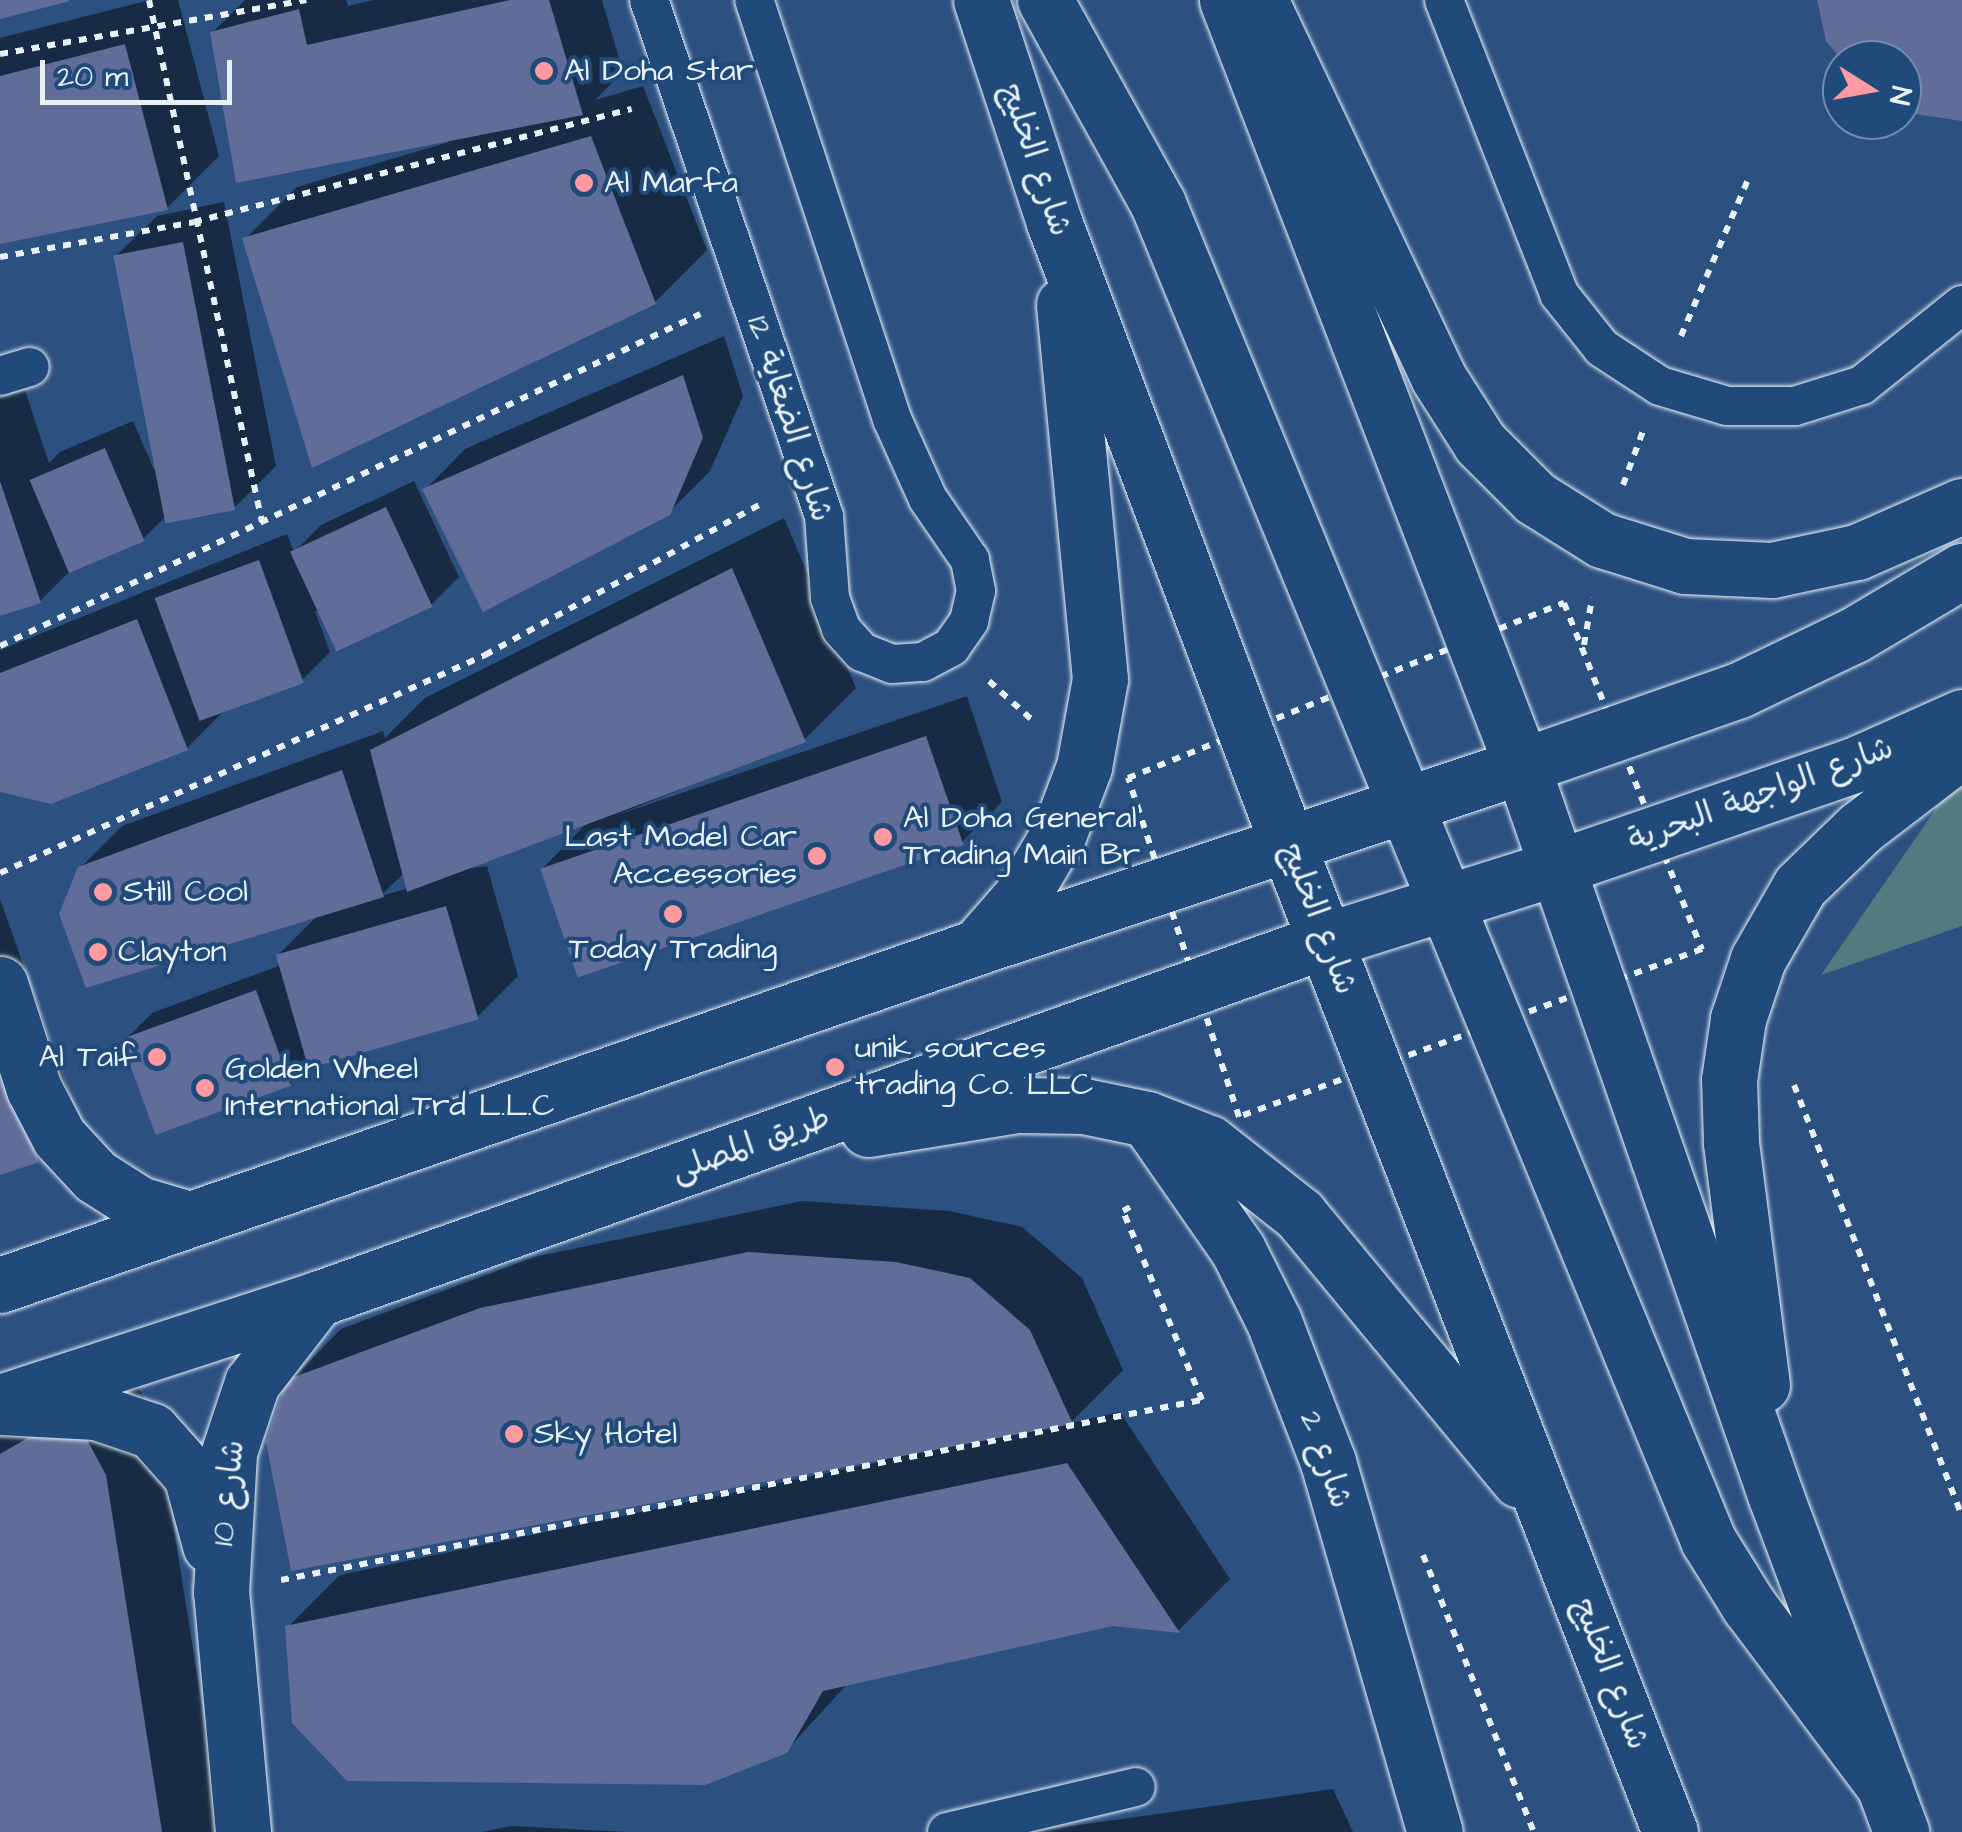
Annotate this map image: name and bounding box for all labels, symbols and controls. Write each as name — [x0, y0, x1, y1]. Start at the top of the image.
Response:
scale bar — [45, 40, 238, 102]
north arrow — [1822, 40, 1922, 140]
place label: Al Doha Star — [564, 52, 753, 90]
text: 20 m — [57, 56, 128, 98]
marker: Al Doha Star — [533, 60, 555, 82]
street label: شارع الخليج — [991, 78, 1079, 242]
text: N — [1879, 83, 1921, 108]
place label: Al Marfa — [604, 164, 738, 202]
marker: Al Marfa — [573, 172, 595, 194]
street label: 12 شارع الضغاية — [738, 311, 840, 527]
street label: شارع الواجهة البحرية — [1623, 729, 1899, 861]
place label: Al Doha General Trading Main Br — [903, 800, 1140, 875]
place label: Last Model Car Accessories — [564, 819, 797, 894]
marker: Al Doha General Trading Main Br — [872, 826, 894, 848]
street label: شارع الخليج — [1272, 838, 1364, 1000]
marker: Last Model Car Accessories — [806, 845, 828, 867]
place label: Still Cool — [123, 873, 248, 911]
marker: Still Cool — [92, 881, 114, 903]
marker: Today Trading — [662, 903, 684, 925]
place label: Today Trading — [569, 930, 777, 968]
place label: Clayton — [118, 933, 226, 971]
marker: Clayton — [87, 941, 109, 963]
place label: unik sources trading Co. LLC — [855, 1030, 1093, 1105]
place label: Al Taif — [39, 1038, 137, 1076]
marker: Al Taif — [146, 1046, 168, 1068]
place label: Golden Wheel International Trd L.L.C — [225, 1051, 555, 1126]
marker: unik sources trading Co. LLC — [824, 1056, 846, 1078]
marker: Golden Wheel International Trd L.L.C — [194, 1077, 216, 1099]
street label: طريق المصلى — [666, 1099, 836, 1191]
street label: شارع 2 — [1291, 1406, 1359, 1514]
place label: Sky Hotel — [534, 1415, 677, 1453]
marker: Sky Hotel — [503, 1423, 525, 1445]
street label: شارع 10 — [204, 1438, 254, 1548]
street label: شارع الخليج — [1564, 1593, 1656, 1755]

